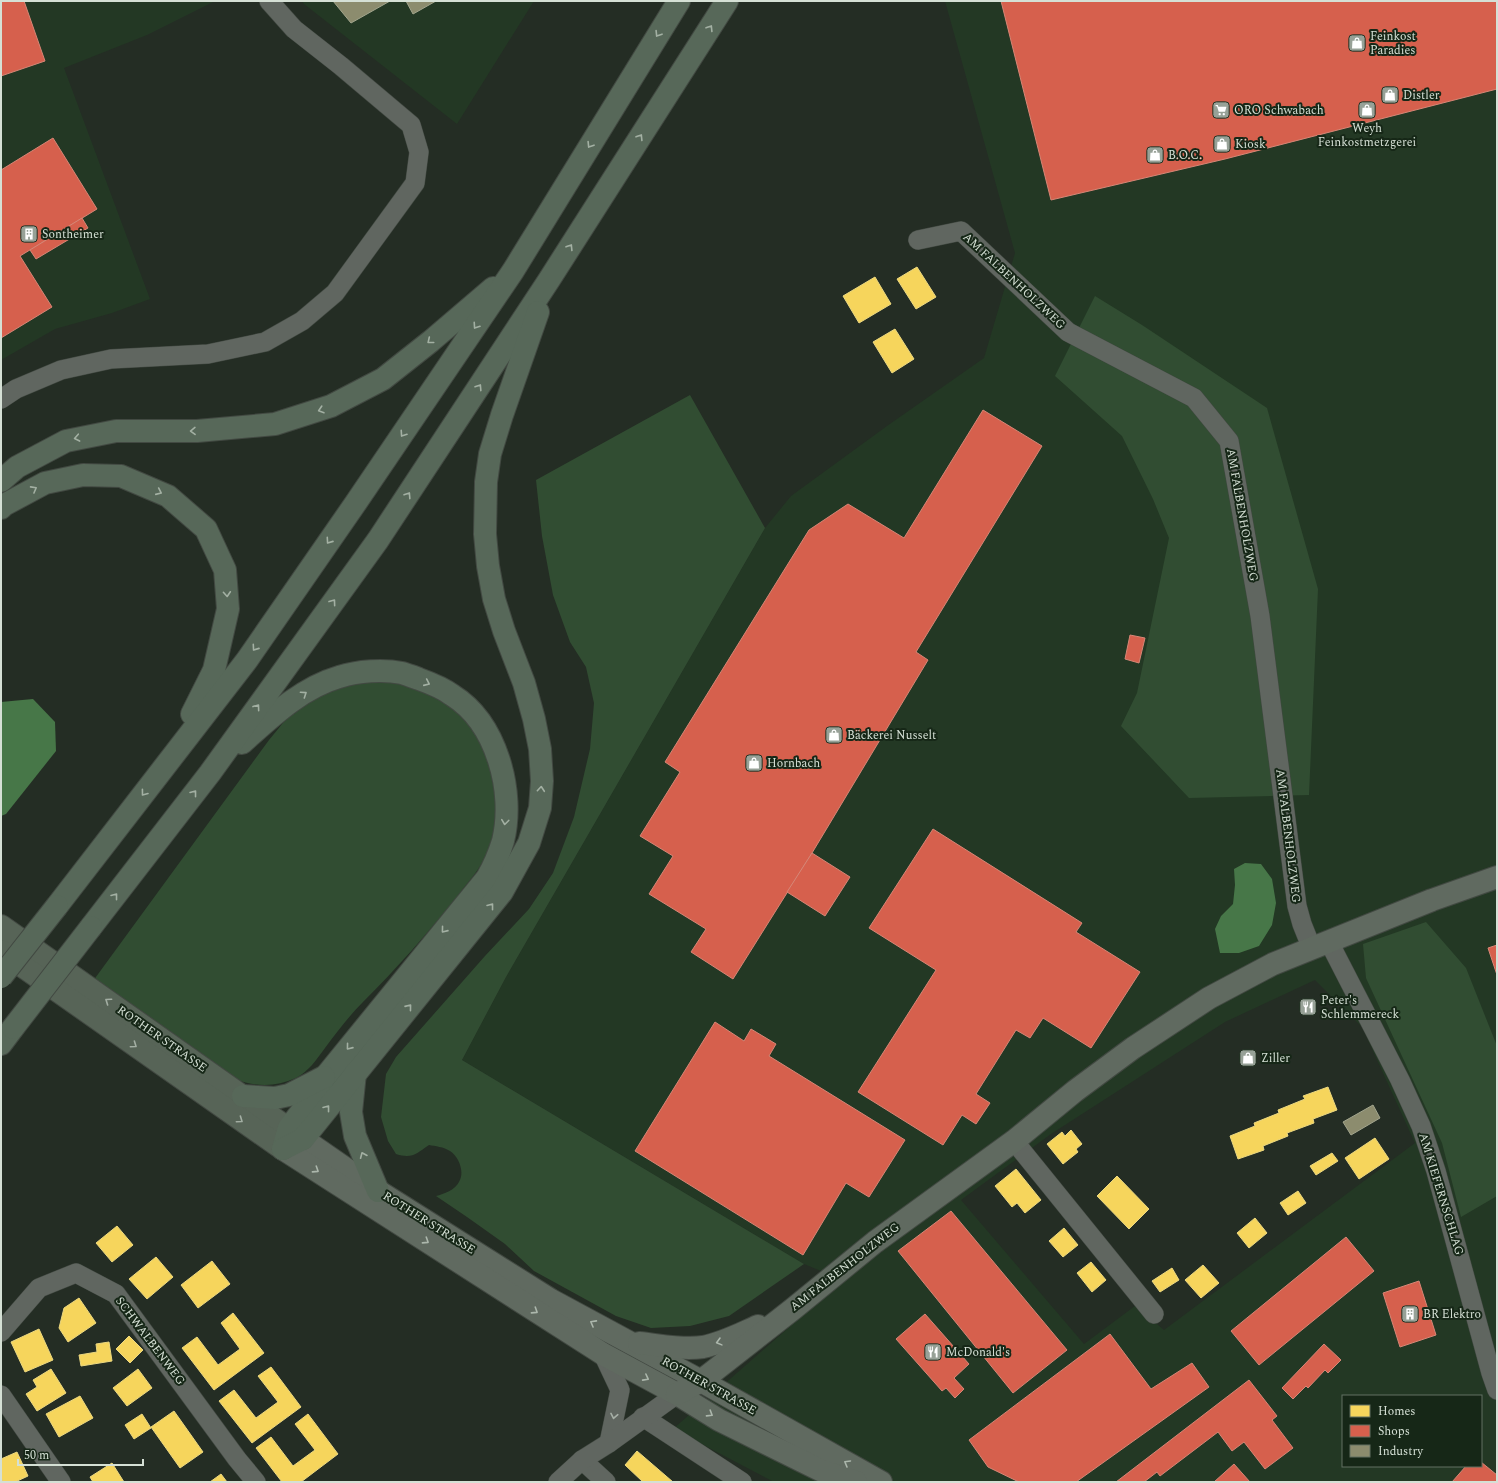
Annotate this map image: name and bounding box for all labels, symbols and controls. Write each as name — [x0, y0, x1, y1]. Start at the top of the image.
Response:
one-way arrow — [705, 25, 713, 32]
place label: Feinkost Paradies — [1370, 27, 1416, 60]
one-way arrow — [656, 30, 663, 37]
shop icon: Feinkost Paradies — [1347, 33, 1367, 53]
shop icon: Distler — [1380, 85, 1400, 105]
place label: Distler — [1403, 86, 1440, 105]
supermarket icon: ORO Schwabach — [1211, 100, 1231, 120]
shop icon: Weyh Feinkostmetzgerei — [1357, 100, 1377, 120]
place label: ORO Schwabach — [1234, 101, 1324, 120]
place label: Weyh Feinkostmetzgerei — [1318, 119, 1417, 152]
one-way arrow — [635, 134, 643, 141]
shop icon: Kiosk — [1212, 134, 1232, 154]
place label: Kiosk — [1235, 135, 1266, 154]
one-way arrow — [588, 141, 595, 148]
shop icon: B.O.C. — [1145, 145, 1165, 165]
place label: B.O.C. — [1168, 146, 1202, 165]
building icon: Sontheimer — [19, 224, 39, 244]
place label: Sontheimer — [42, 225, 104, 244]
street label: AM FALBENHOLZWEG — [958, 228, 1070, 334]
one-way arrow — [566, 244, 573, 251]
one-way arrow — [473, 322, 481, 329]
one-way arrow — [428, 336, 435, 343]
one-way arrow — [474, 384, 481, 391]
one-way arrow — [317, 405, 324, 413]
one-way arrow — [190, 427, 196, 435]
one-way arrow — [400, 430, 408, 437]
one-way arrow — [74, 434, 81, 442]
street label: AM FALBENHOLZWEG — [1221, 447, 1263, 583]
one-way arrow — [30, 486, 37, 493]
one-way arrow — [154, 487, 162, 495]
one-way arrow — [403, 492, 411, 499]
one-way arrow — [326, 537, 334, 544]
one-way arrow — [223, 591, 232, 597]
one-way arrow — [328, 599, 335, 606]
one-way arrow — [253, 643, 260, 650]
one-way arrow — [424, 678, 431, 686]
one-way arrow — [300, 691, 307, 699]
one-way arrow — [252, 704, 260, 711]
shop icon: Bäckerei Nusselt — [824, 725, 844, 745]
place label: Bäckerei Nusselt — [847, 726, 936, 745]
shop icon: Hornbach — [744, 753, 764, 773]
place label: Hornbach — [767, 754, 820, 773]
street label: AM FALBENHOLZWEG — [1270, 768, 1306, 904]
one-way arrow — [537, 786, 546, 792]
one-way arrow — [142, 788, 149, 795]
one-way arrow — [189, 790, 196, 797]
one-way arrow — [501, 819, 510, 825]
one-way arrow — [110, 893, 117, 900]
one-way arrow — [487, 904, 494, 911]
one-way arrow — [442, 925, 449, 933]
place label: Peter's Schlemmereck — [1321, 991, 1399, 1024]
restaurant icon: Peter's Schlemmereck — [1298, 997, 1318, 1017]
one-way arrow — [105, 998, 112, 1006]
street label: ROTHER STRASSE — [113, 1001, 211, 1077]
one-way arrow — [405, 1005, 412, 1012]
one-way arrow — [130, 1040, 137, 1048]
one-way arrow — [347, 1042, 354, 1049]
shop icon: Ziller — [1238, 1048, 1258, 1068]
place label: Ziller — [1261, 1049, 1290, 1068]
one-way arrow — [323, 1106, 330, 1113]
one-way arrow — [236, 1115, 243, 1122]
street label: AM KIEFERNSCHLAG — [1413, 1130, 1469, 1258]
one-way arrow — [360, 1151, 368, 1159]
one-way arrow — [312, 1166, 319, 1173]
street label: ROTHER STRASSE — [379, 1187, 479, 1259]
street label: AM FALBENHOLZWEG — [786, 1218, 904, 1316]
one-way arrow — [421, 1236, 428, 1243]
street label: SCHWALBENWEG — [110, 1293, 190, 1389]
building icon: BR Elektro — [1400, 1304, 1420, 1324]
place label: BR Elektro — [1423, 1305, 1481, 1324]
one-way arrow — [531, 1306, 538, 1313]
one-way arrow — [590, 1321, 597, 1328]
one-way arrow — [716, 1337, 723, 1346]
restaurant icon: McDonald's — [923, 1342, 943, 1362]
place label: McDonald's — [946, 1343, 1010, 1362]
street label: ROTHER STRASSE — [658, 1352, 760, 1420]
one-way arrow — [642, 1373, 649, 1381]
legend — [1342, 1395, 1482, 1467]
text: Homes — [1378, 1402, 1416, 1421]
one-way arrow — [706, 1410, 713, 1417]
one-way arrow — [611, 1413, 619, 1420]
text: Shops — [1378, 1422, 1410, 1441]
scale bar — [18, 1441, 143, 1467]
text: Industry — [1378, 1442, 1424, 1461]
text: 50 m — [24, 1446, 49, 1465]
one-way arrow — [844, 1460, 851, 1467]

